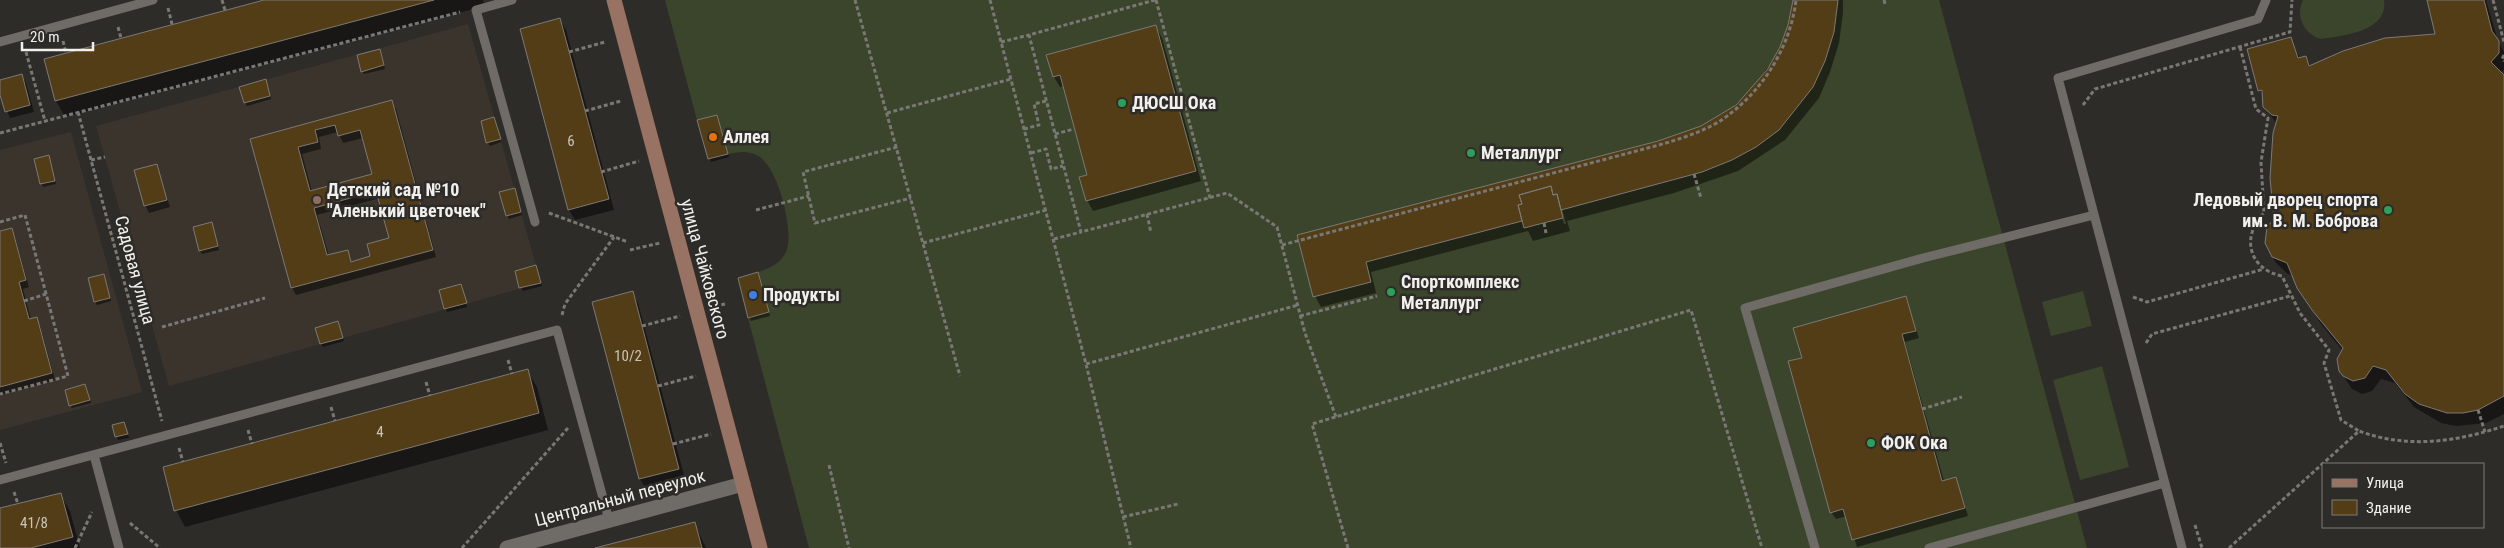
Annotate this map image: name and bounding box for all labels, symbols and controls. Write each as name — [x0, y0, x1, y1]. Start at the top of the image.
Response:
scale bar — [22, 20, 94, 52]
text: 20 m — [30, 28, 60, 46]
place label: ДЮСШ Ока — [1132, 92, 1216, 113]
marker: ДЮСШ Ока — [1116, 97, 1128, 109]
place label: Аллея — [723, 126, 769, 147]
marker: Аллея — [707, 131, 719, 143]
house number: 6 — [567, 132, 575, 150]
place label: Металлург — [1481, 142, 1562, 163]
marker: Металлург — [1465, 147, 1477, 159]
place label: Детский сад №10 "Аленький цветочек" — [327, 179, 486, 221]
place label: Ледовый дворец спорта им. В. М. Боброва — [2193, 189, 2378, 231]
marker: Детский сад №10 "Аленький цветочек" — [311, 194, 323, 206]
street label: улица Чайковского — [677, 197, 734, 341]
marker: Ледовый дворец спорта им. В. М. Боброва — [2382, 204, 2394, 216]
street label: Садовая улица — [111, 213, 160, 326]
place label: Спорткомплекс Металлург — [1401, 271, 1519, 313]
place label: Продукты — [763, 284, 840, 305]
marker: Спорткомплекс Металлург — [1385, 286, 1397, 298]
marker: Продукты — [747, 289, 759, 301]
house number: 10/2 — [614, 347, 642, 365]
house number: 4 — [376, 423, 384, 441]
place label: ФОК Ока — [1881, 432, 1948, 453]
marker: ФОК Ока — [1865, 437, 1877, 449]
legend — [2322, 463, 2484, 528]
street label: Центральный переулок — [532, 465, 708, 530]
text: Улица — [2366, 474, 2404, 492]
text: Здание — [2366, 499, 2411, 517]
house number: 41/8 — [20, 514, 48, 532]

